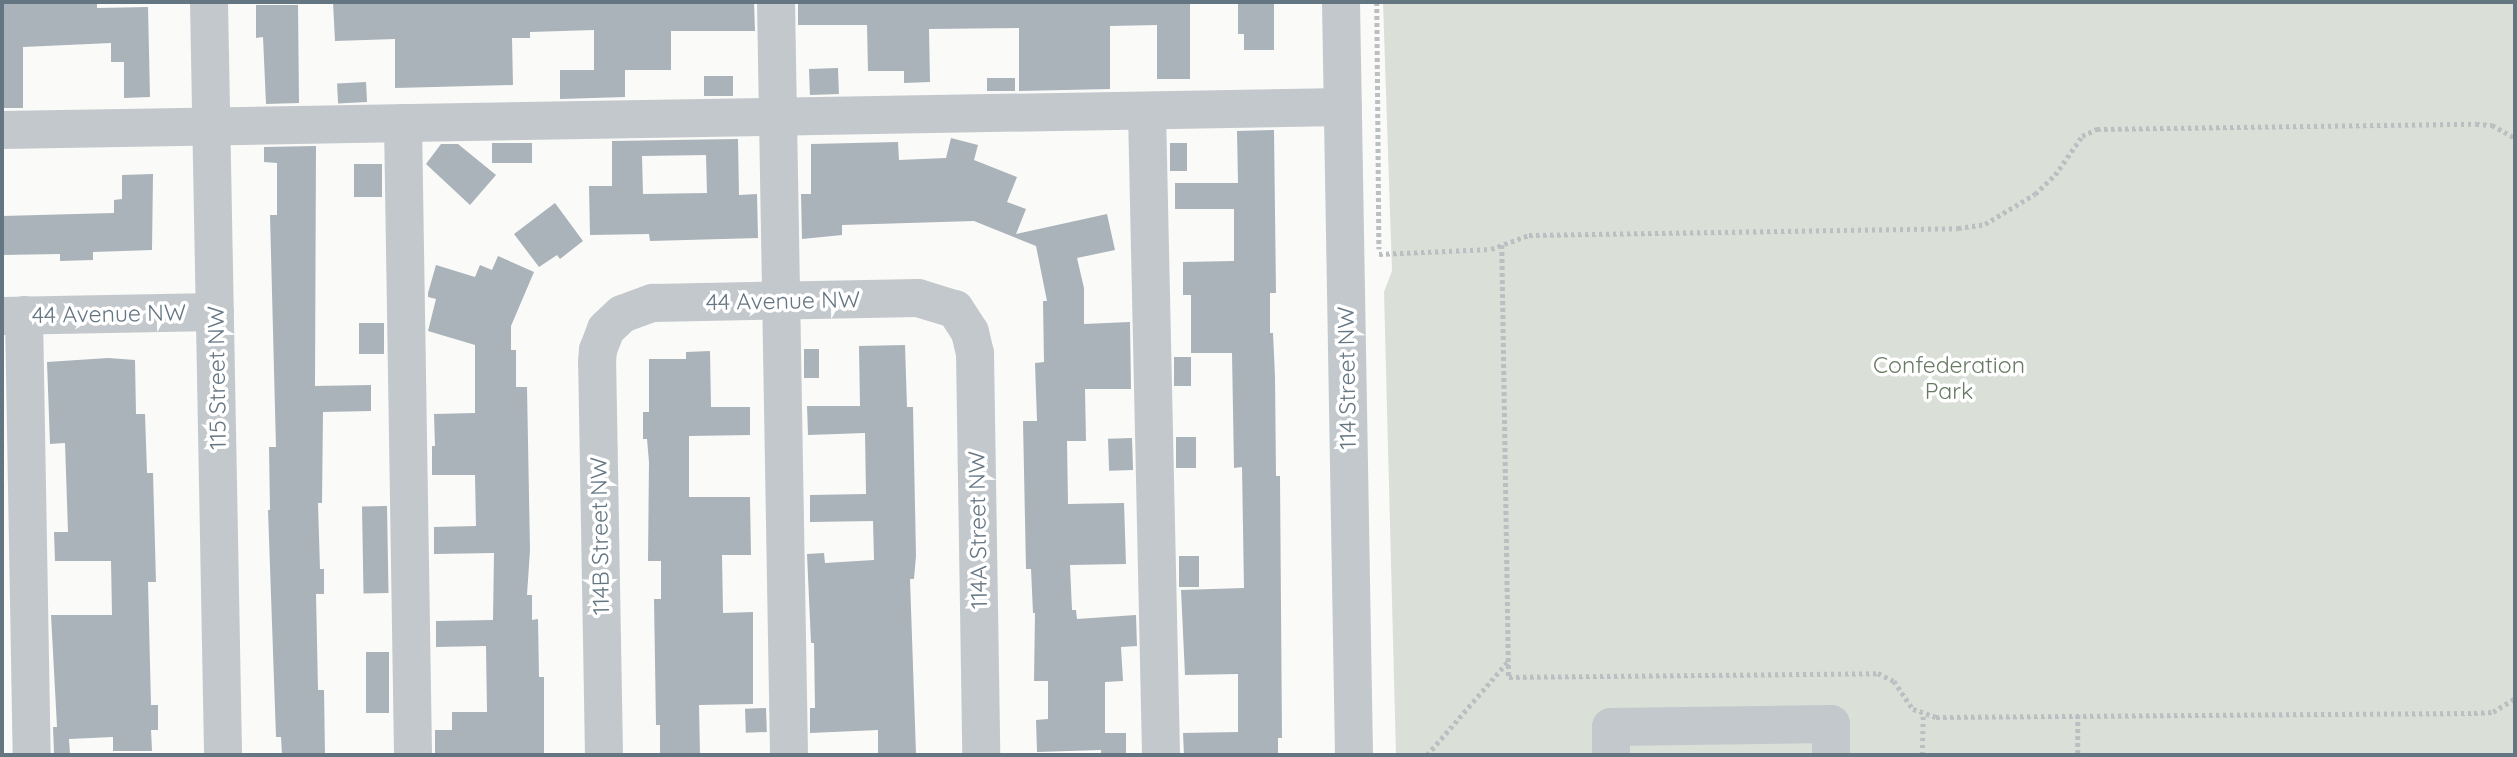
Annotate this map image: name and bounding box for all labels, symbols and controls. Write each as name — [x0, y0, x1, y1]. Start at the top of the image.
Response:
street label: 44 Avenue NW — [706, 286, 860, 316]
street label: 44 Avenue NW — [32, 299, 186, 329]
street label: 115 Street NW — [202, 306, 232, 450]
street label: 114 Street NW — [1332, 306, 1362, 450]
park label: Confederation Park — [1873, 351, 2025, 405]
street label: 114A Street NW — [963, 451, 993, 609]
street label: 114B Street NW — [585, 457, 615, 615]

